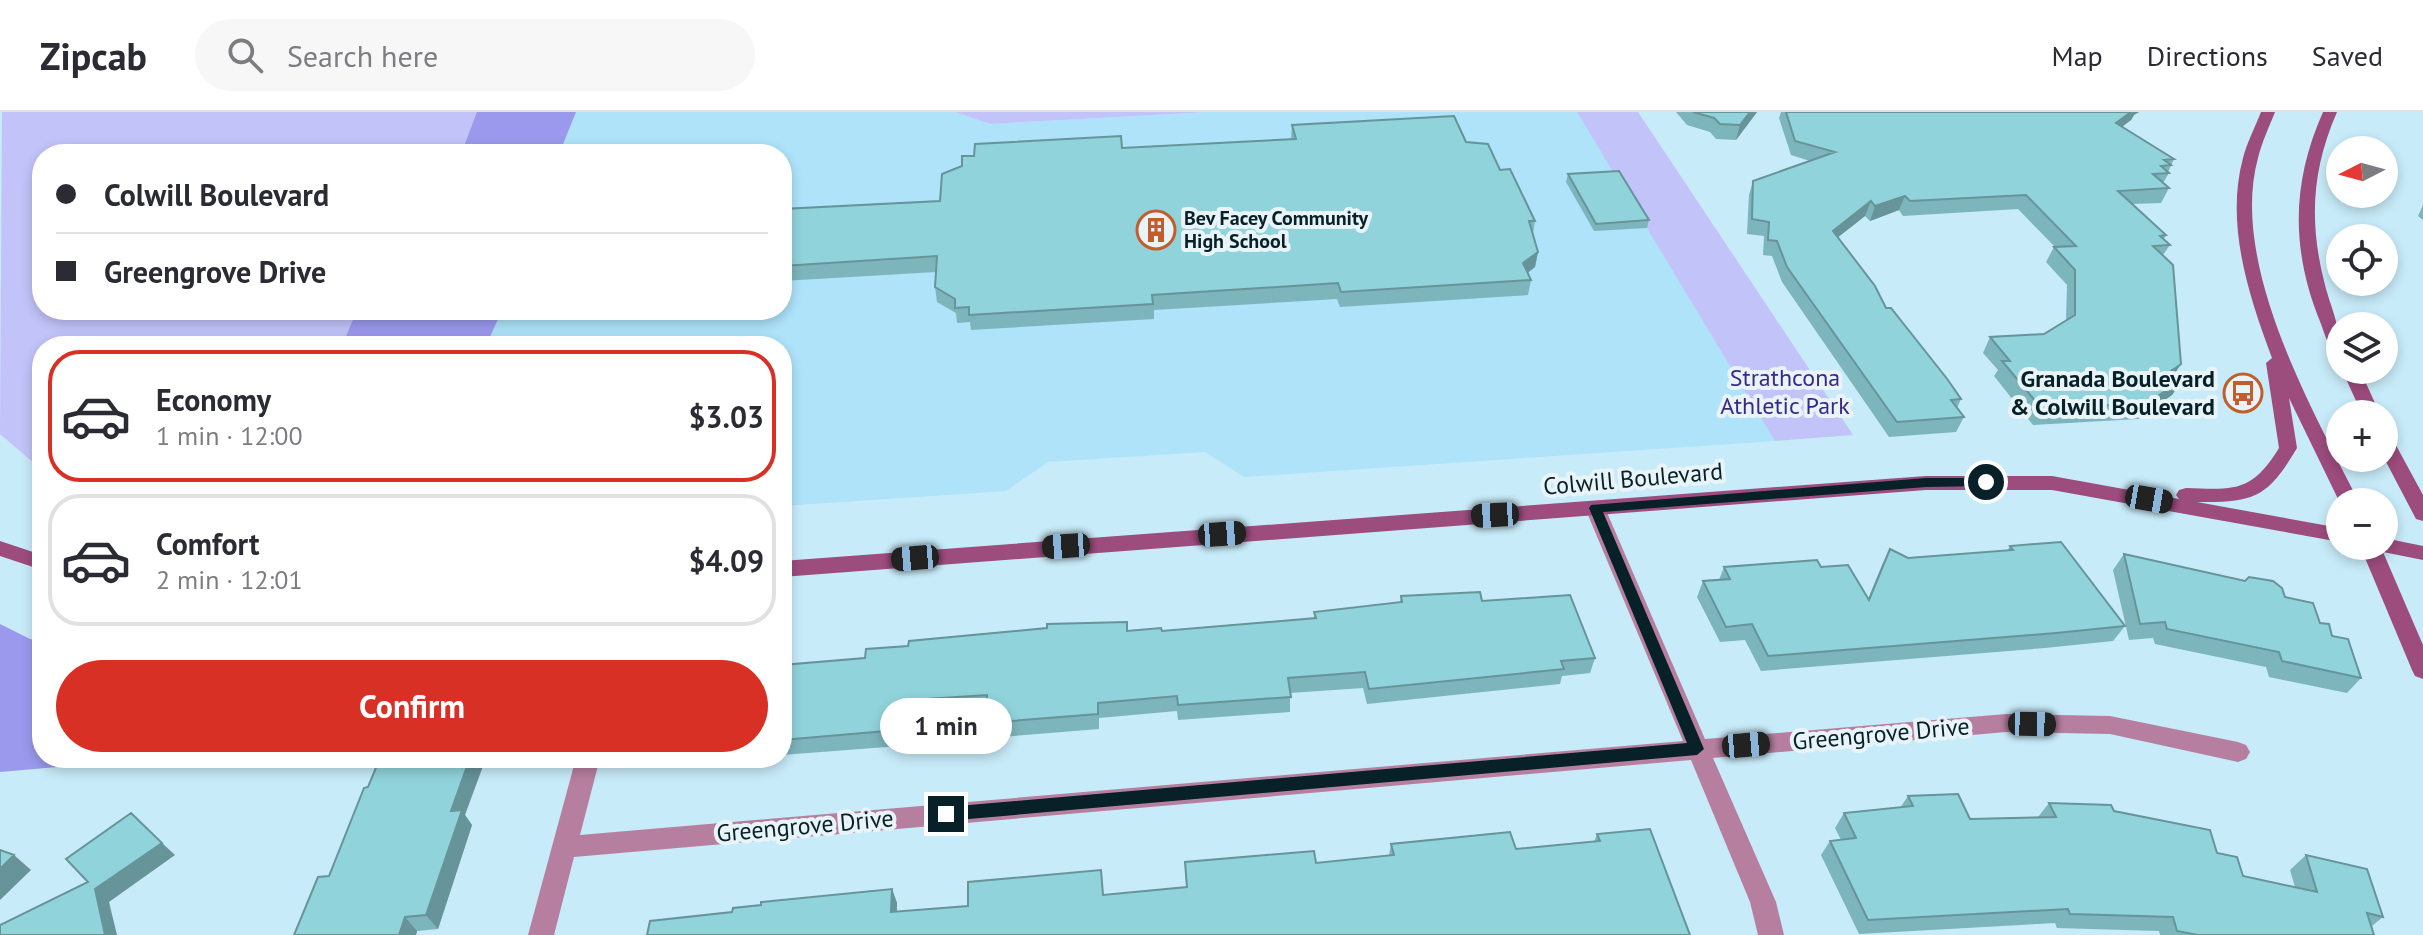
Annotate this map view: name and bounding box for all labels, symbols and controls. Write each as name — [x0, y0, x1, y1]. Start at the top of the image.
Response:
search box — [195, 19, 755, 91]
text: Zipcab — [40, 31, 147, 80]
icon: search — [223, 33, 267, 77]
text: Search here — [287, 36, 438, 75]
text: Map — [2052, 37, 2103, 74]
text: Directions — [2147, 37, 2268, 74]
text: Saved — [2312, 37, 2383, 74]
north arrow — [2326, 136, 2398, 208]
map controls — [2326, 136, 2398, 560]
text: Colwill Boulevard — [104, 175, 329, 214]
place label: Bev Facey Community High School — [1184, 205, 1368, 254]
building icon: Bev Facey Community High School — [1135, 209, 1177, 251]
button: locate — [2326, 224, 2398, 296]
text: Greengrove Drive — [104, 252, 326, 291]
button: layers — [2326, 312, 2398, 384]
park label: Strathcona Athletic Park — [1720, 362, 1850, 421]
place label: Granada Boulevard & Colwill Boulevard — [2010, 363, 2215, 422]
bus stop icon: Granada Boulevard & Colwill Boulevard — [2222, 372, 2264, 414]
icon: car — [60, 380, 132, 452]
text: Economy — [156, 380, 271, 419]
text: $3.03 — [689, 397, 764, 436]
button: + — [2326, 400, 2398, 472]
text: 1 min · 12:00 — [156, 419, 303, 452]
street label: Colwill Boulevard — [1542, 455, 1724, 502]
route start — [1968, 464, 2004, 500]
car — [2123, 483, 2175, 515]
button: − — [2326, 488, 2398, 560]
car — [1470, 502, 1520, 528]
car — [1197, 520, 1247, 548]
icon: car — [60, 524, 132, 596]
text: Comfort — [156, 524, 259, 563]
car — [1041, 532, 1091, 560]
text: $4.09 — [689, 541, 764, 580]
car — [890, 544, 940, 572]
text: 2 min · 12:01 — [156, 563, 303, 596]
button: Confirm — [56, 660, 768, 752]
callout: 1 min — [880, 698, 1012, 754]
text: 1 min — [914, 709, 978, 742]
street label: Greengrove Drive — [1791, 710, 1971, 757]
car — [2008, 712, 2056, 736]
car — [1721, 731, 1771, 759]
route end — [928, 796, 964, 832]
street label: Greengrove Drive — [715, 802, 895, 849]

